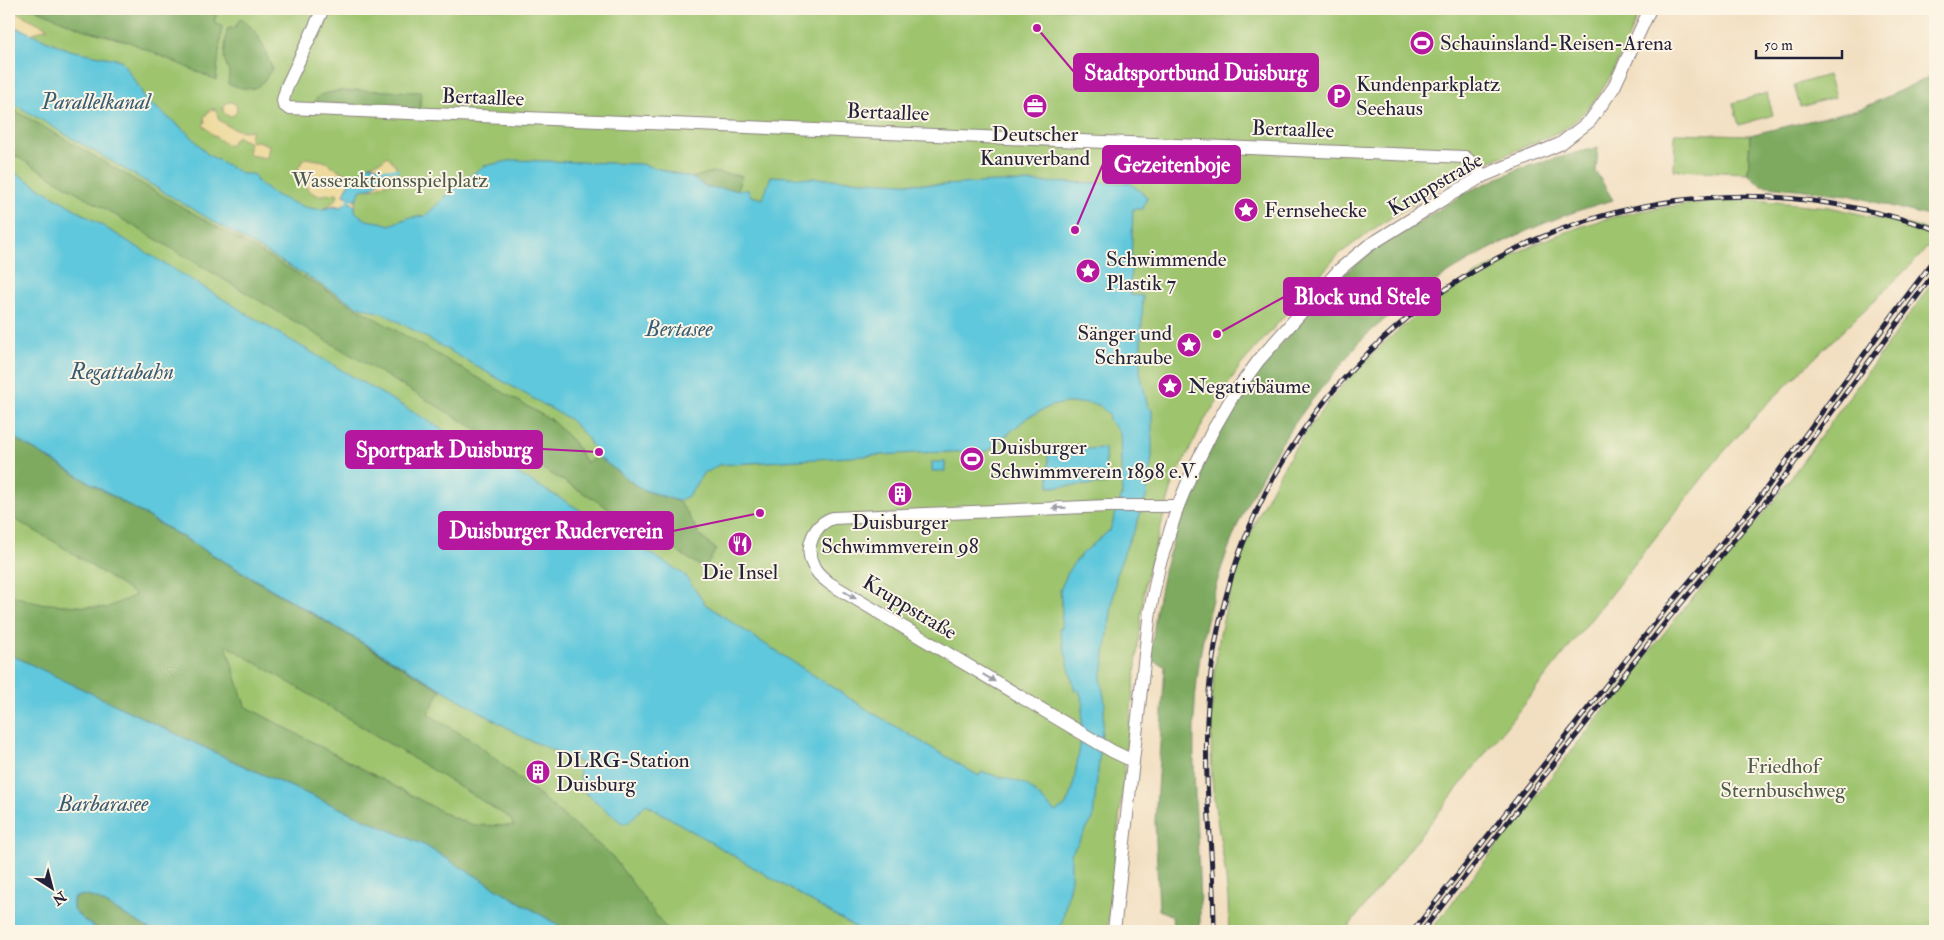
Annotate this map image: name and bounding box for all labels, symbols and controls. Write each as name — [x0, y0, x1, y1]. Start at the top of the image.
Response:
scale bar — [1756, 28, 1843, 60]
sports icon: Schauinsland-Reisen-Arena — [1409, 30, 1435, 56]
place label: Schauinsland-Reisen-Arena — [1440, 30, 1673, 57]
text: 50 m — [1764, 36, 1793, 55]
callout: Stadtsportbund Duisburg — [1074, 54, 1318, 91]
text: Stadtsportbund Duisburg — [1084, 59, 1309, 88]
place label: Kundenparkplatz Seehaus — [1356, 71, 1500, 122]
street label: Bertaallee — [441, 83, 525, 112]
parking icon: Kundenparkplatz Seehaus — [1326, 83, 1352, 109]
water label: Parallelkanal — [41, 88, 152, 116]
office icon: Deutscher Kanuverband — [1022, 93, 1048, 119]
street label: Bertaallee — [846, 98, 930, 127]
street label: Bertaallee — [1251, 115, 1335, 144]
place label: Deutscher Kanuverband — [980, 121, 1091, 172]
callout: Gezeitenboje — [1103, 146, 1240, 183]
street label: Kruppstraße — [1383, 146, 1488, 222]
text: Gezeitenboje — [1114, 151, 1231, 179]
park label: Wasseraktionsspielplatz — [291, 167, 488, 194]
place icon: Fernsehecke — [1233, 197, 1259, 223]
place label: Fernsehecke — [1264, 197, 1367, 224]
place label: Schwimmende Plastik 7 — [1106, 246, 1227, 297]
place icon: Schwimmende Plastik 7 — [1075, 258, 1101, 284]
callout: Block und Stele — [1284, 278, 1440, 315]
text: Block und Stele — [1294, 283, 1431, 311]
water label: Bertasee — [644, 315, 713, 343]
place label: Sänger und Schraube — [1078, 320, 1173, 371]
place icon: Sänger und Schraube — [1176, 332, 1202, 358]
water label: Regattabahn — [69, 358, 174, 386]
place icon: Negativbäume — [1157, 373, 1183, 399]
place label: Negativbäume — [1188, 373, 1311, 400]
callout: Sportpark Duisburg — [346, 431, 542, 468]
place label: Duisburger Schwimmverein 1898 e.V. — [990, 434, 1198, 485]
text: Sportpark Duisburg — [356, 436, 533, 465]
sports icon: Duisburger Schwimmverein 1898 e.V. — [959, 446, 985, 472]
building icon: Duisburger Schwimmverein 98 — [887, 481, 913, 507]
one-way arrow — [1051, 504, 1067, 512]
place label: Duisburger Schwimmverein 98 — [821, 509, 979, 560]
callout: Duisburger Ruderverein — [439, 512, 673, 549]
text: Duisburger Ruderverein — [449, 517, 664, 546]
restaurant icon: Die Insel — [727, 531, 753, 557]
place label: Die Insel — [702, 559, 779, 586]
street label: Kruppstraße — [858, 569, 962, 646]
one-way arrow — [842, 591, 857, 599]
one-way arrow — [983, 673, 996, 682]
place label: DLRG-Station Duisburg — [556, 747, 690, 798]
park label: Friedhof Sternbuschweg — [1720, 753, 1846, 804]
building icon: DLRG-Station Duisburg — [525, 759, 551, 785]
water label: Barbarasee — [57, 790, 149, 818]
north arrow — [28, 862, 78, 912]
text: N — [49, 887, 70, 909]

